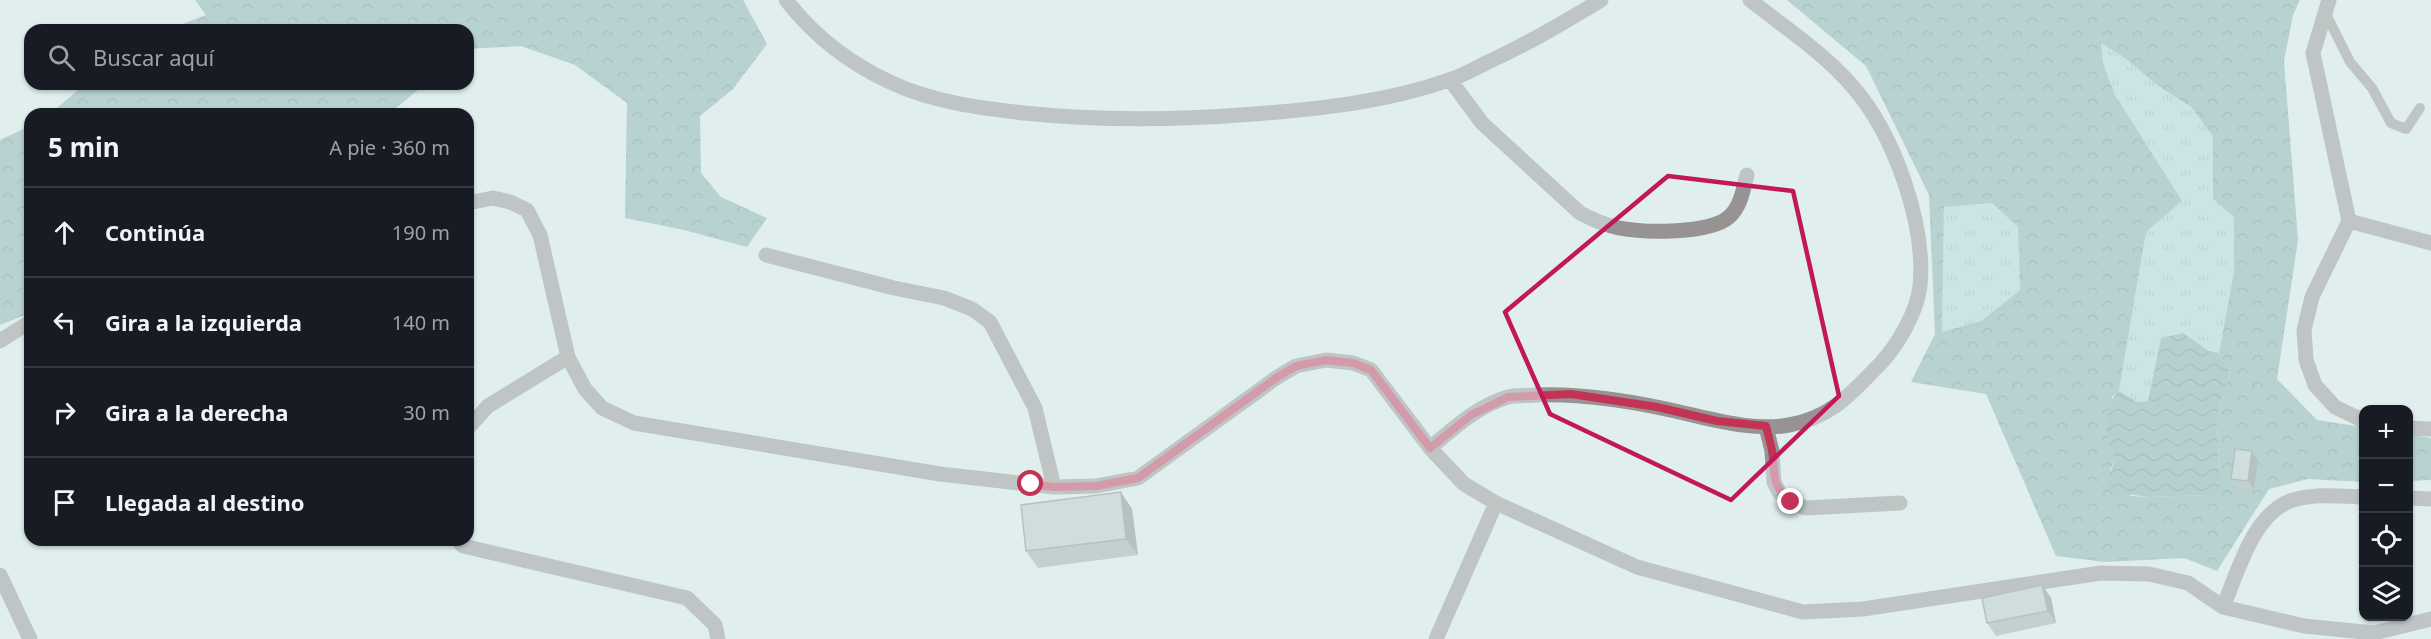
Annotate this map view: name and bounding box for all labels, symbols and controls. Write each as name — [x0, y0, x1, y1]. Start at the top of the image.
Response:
search box — [24, 24, 474, 90]
icon: search — [45, 41, 78, 74]
text: Buscar aquí — [93, 42, 214, 72]
text: 5 min — [48, 129, 120, 165]
text: A pie · 360 m — [329, 134, 450, 161]
icon: ahead — [48, 216, 81, 249]
text: Continúa — [105, 217, 205, 247]
text: 190 m — [392, 219, 450, 246]
icon: left — [48, 306, 81, 339]
text: Gira a la izquierda — [105, 307, 302, 337]
text: 140 m — [392, 309, 450, 336]
icon: right — [48, 396, 81, 429]
text: Gira a la derecha — [105, 397, 289, 427]
text: 30 m — [403, 399, 450, 426]
map controls — [2359, 405, 2413, 621]
button: + — [2359, 405, 2413, 459]
button: − — [2359, 459, 2413, 513]
route start — [1017, 470, 1043, 496]
icon: arrive — [48, 486, 81, 519]
text: Llegada al destino — [105, 487, 305, 517]
route end — [1777, 488, 1803, 514]
button: locate — [2359, 513, 2413, 567]
button: layers — [2359, 567, 2413, 621]

